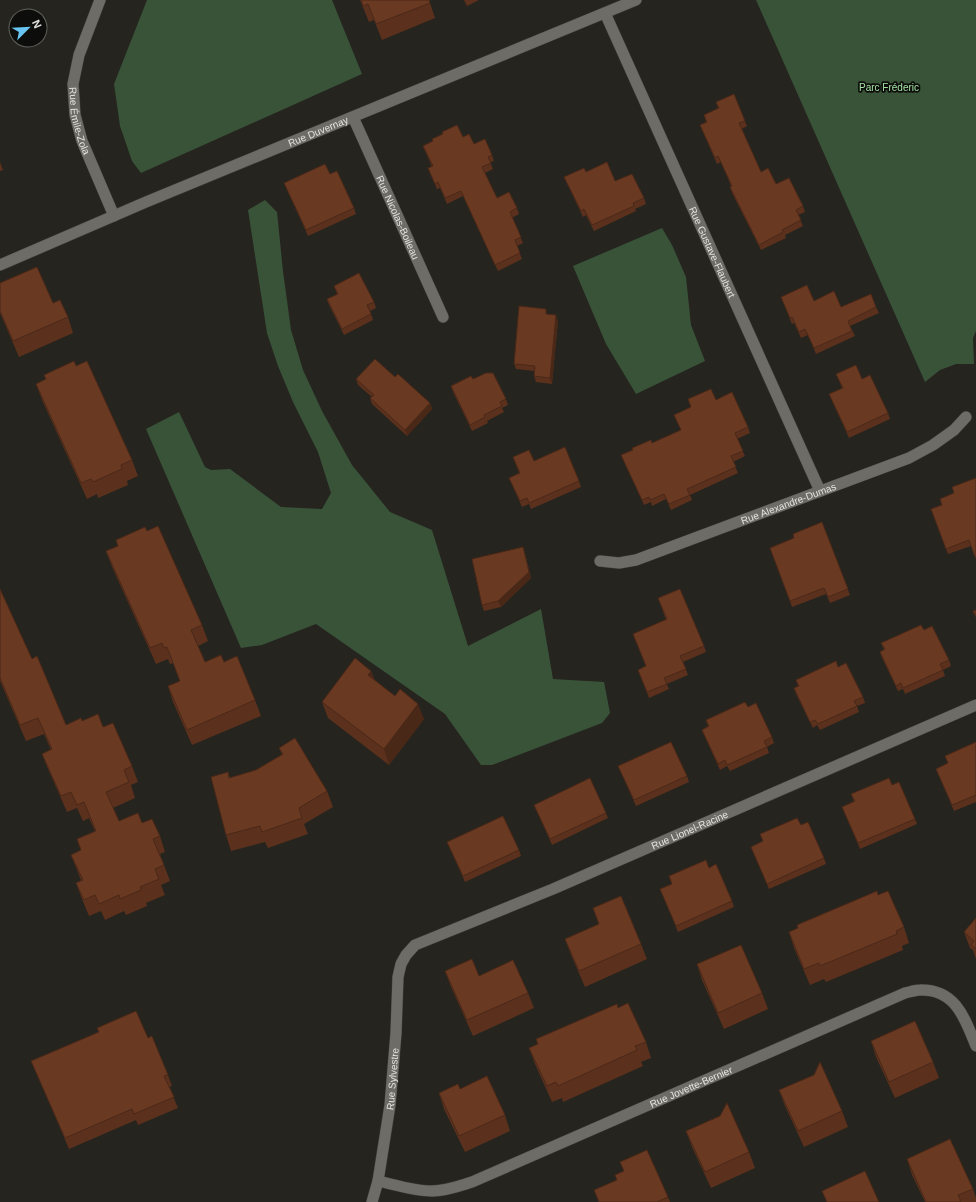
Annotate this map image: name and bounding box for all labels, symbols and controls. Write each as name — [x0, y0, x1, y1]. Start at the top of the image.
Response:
north arrow — [8, 8, 48, 48]
text: N — [30, 18, 44, 30]
park label: Parc Fréderic — [859, 82, 919, 93]
street label: Rue Émile-Zola — [68, 87, 93, 156]
street label: Rue Duvernay — [286, 114, 350, 148]
street label: Rue Nicolas-Boileau — [375, 174, 422, 261]
street label: Rue Gustave-Flaubert — [687, 205, 738, 299]
street label: Rue Alexandre-Dumas — [739, 480, 837, 526]
street label: Rue Lionel-Racine — [650, 808, 730, 851]
street label: Rue Sylvestre — [384, 1047, 400, 1111]
street label: Rue Jovette-Bernier — [648, 1063, 734, 1109]

